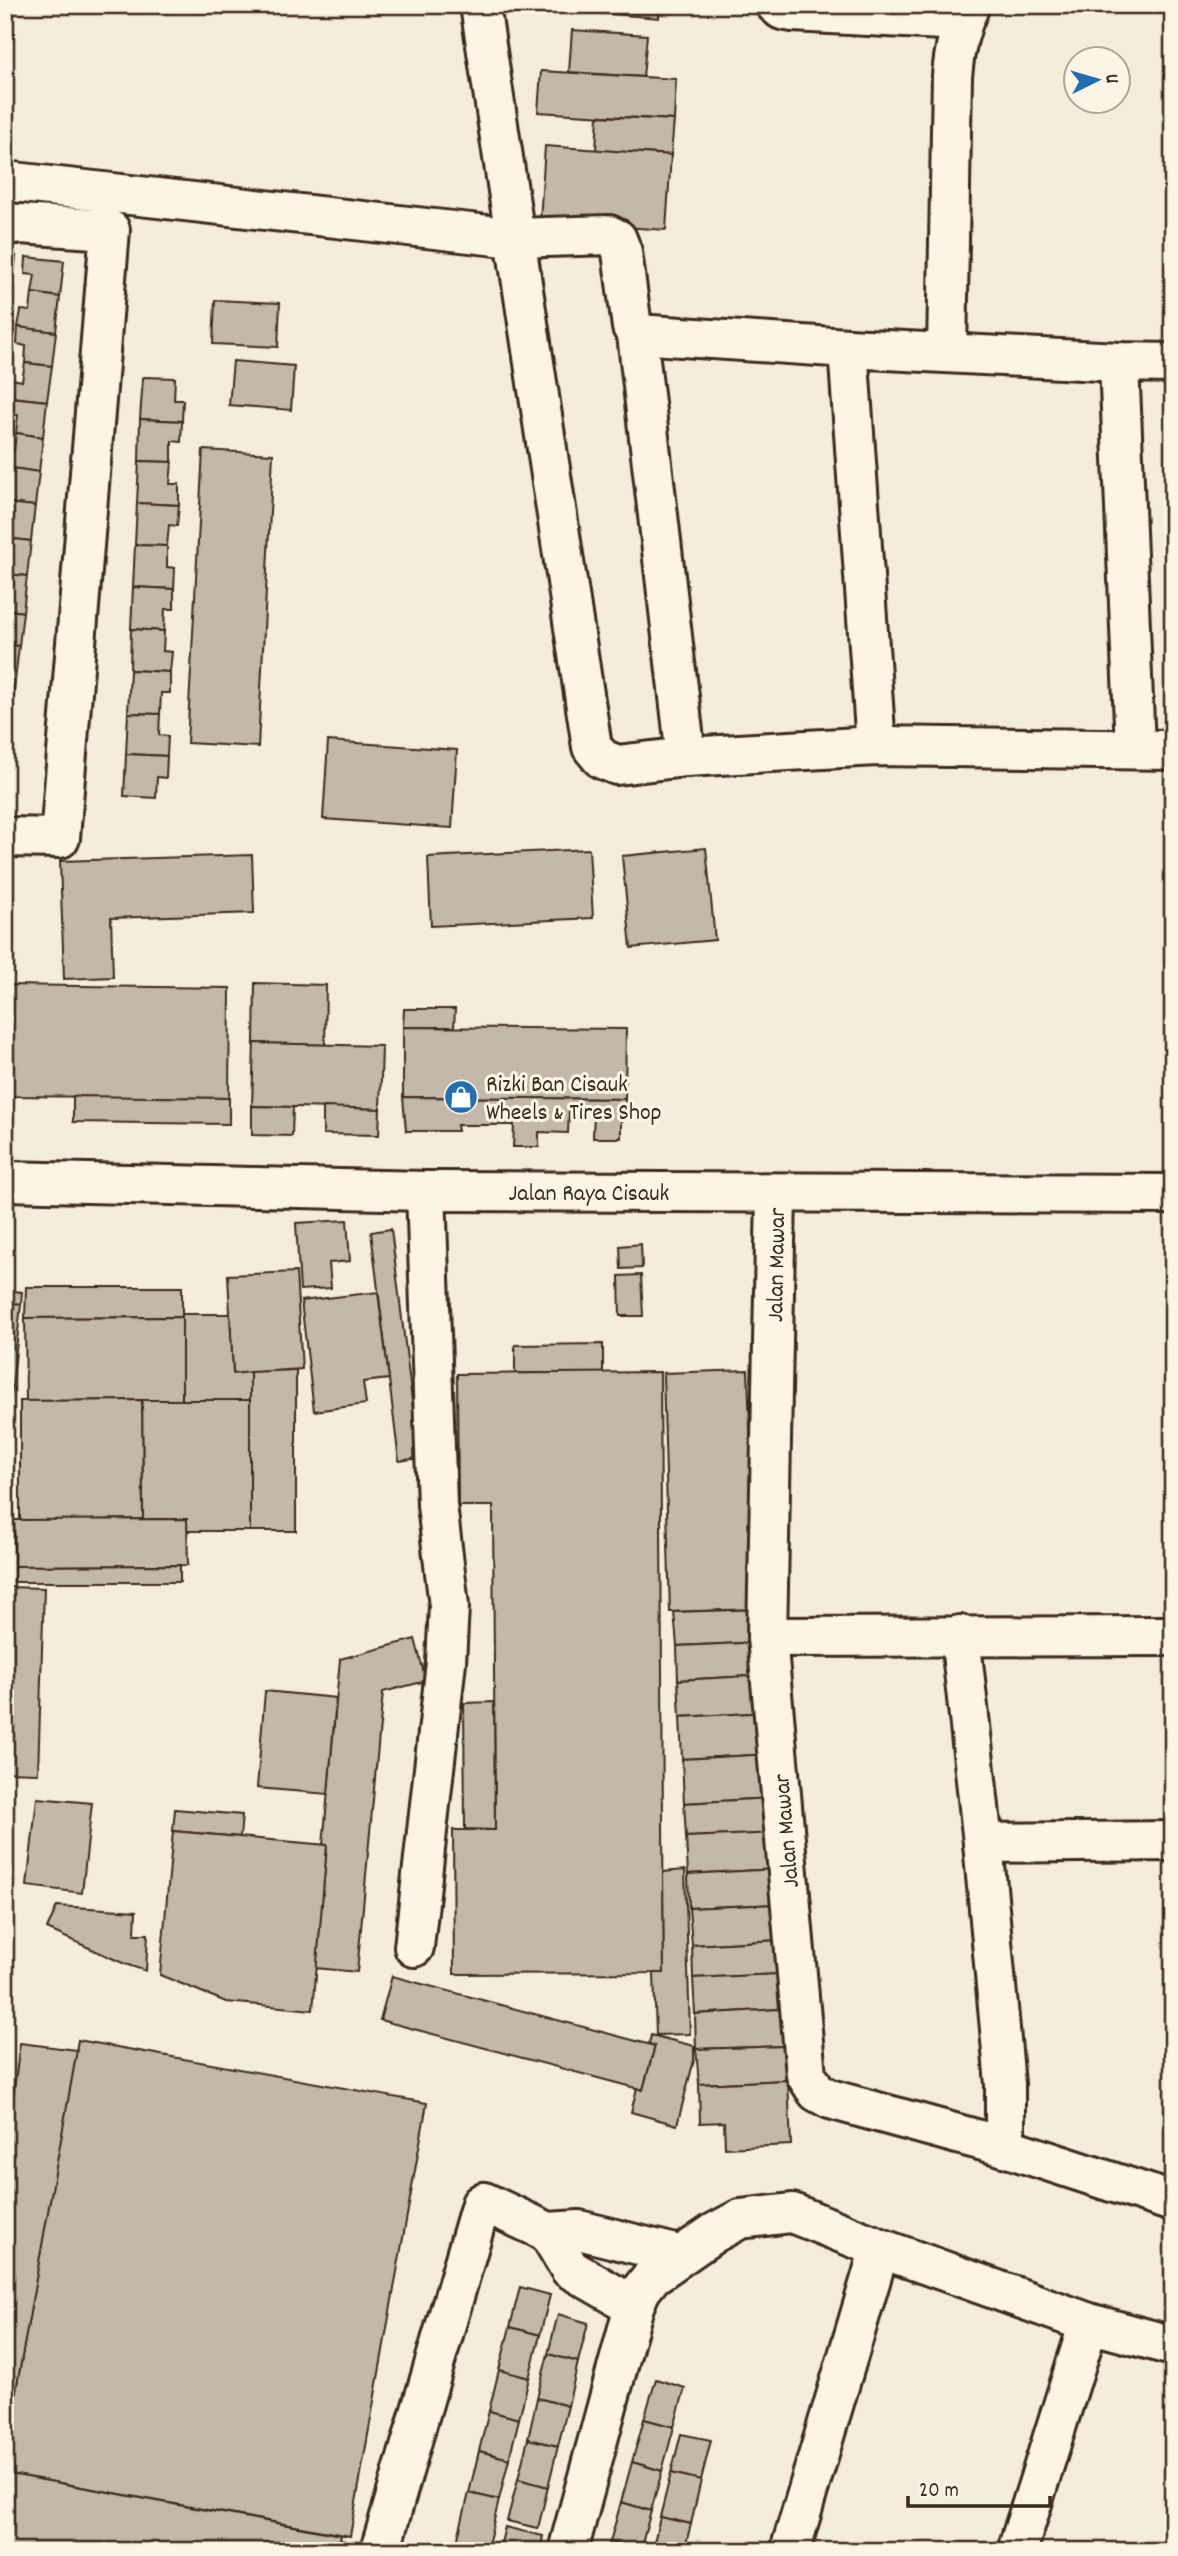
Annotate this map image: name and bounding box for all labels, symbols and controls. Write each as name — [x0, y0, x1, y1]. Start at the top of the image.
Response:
north arrow — [1062, 46, 1132, 116]
text: U — [1097, 73, 1124, 85]
place label: Rizki Ban Cisauk Wheels & Tires Shop — [486, 1069, 662, 1131]
shop icon: Rizki Ban Cisauk Wheels & Tires Shop — [442, 1078, 480, 1116]
street label: Jalan Raya Cisauk — [509, 1178, 669, 1212]
street label: Jalan Mawar — [760, 1207, 796, 1323]
street label: Jalan Mawar — [766, 1772, 810, 1889]
scale bar — [908, 2465, 1050, 2509]
text: 20 m — [919, 2477, 959, 2507]

